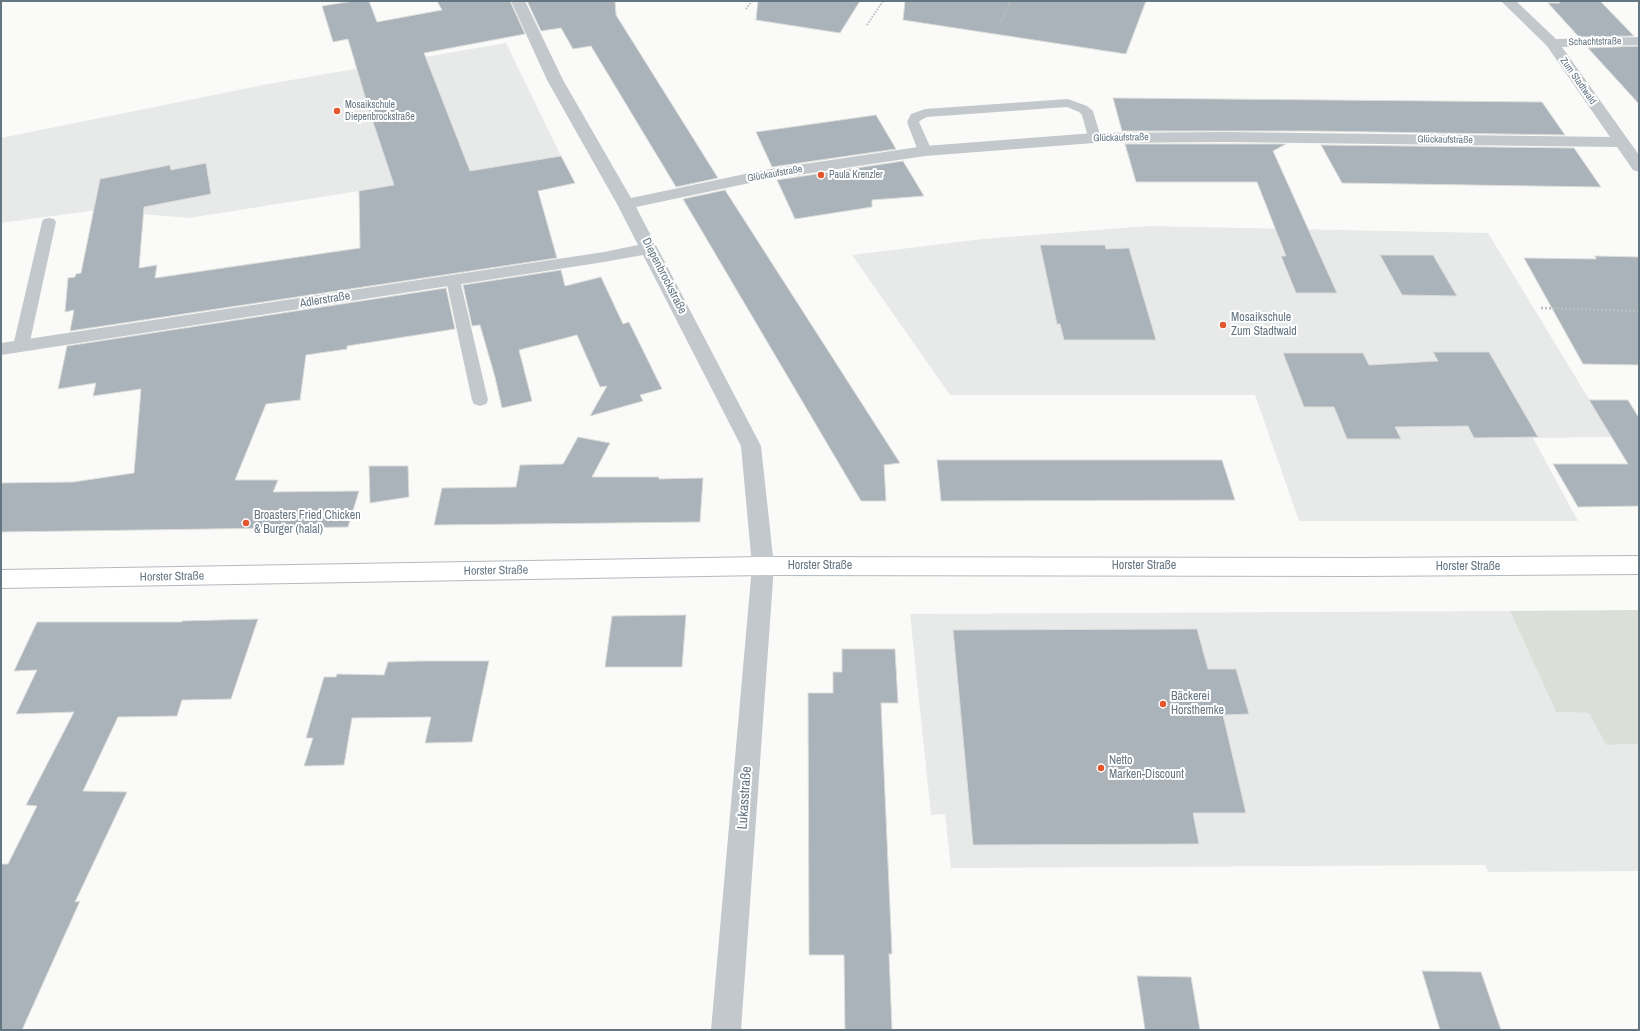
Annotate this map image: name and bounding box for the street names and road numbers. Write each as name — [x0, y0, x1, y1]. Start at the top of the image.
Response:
street label: Schachtstraße — [1568, 36, 1622, 48]
street label: Zum Stadtwald — [1557, 55, 1599, 107]
street label: Glückaufstraße — [1093, 132, 1149, 144]
street label: Glückaufstraße — [1417, 134, 1473, 146]
street label: Glückaufstraße — [747, 163, 803, 185]
street label: Diepenbrockstraße — [639, 235, 689, 317]
street label: Adlerstraße — [299, 289, 351, 311]
street label: Horster Straße — [788, 559, 852, 573]
street label: Horster Straße — [1112, 559, 1176, 573]
street label: Horster Straße — [1436, 560, 1500, 574]
street label: Horster Straße — [464, 563, 528, 579]
street label: Horster Straße — [140, 569, 204, 585]
street label: Lukasstraße — [734, 766, 756, 830]

